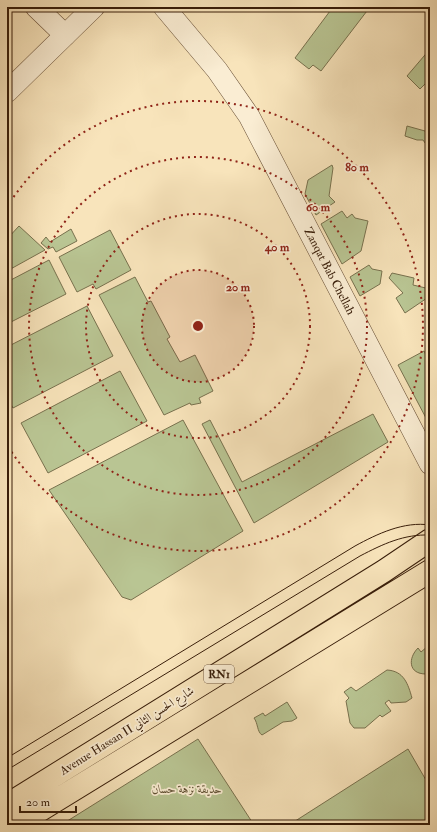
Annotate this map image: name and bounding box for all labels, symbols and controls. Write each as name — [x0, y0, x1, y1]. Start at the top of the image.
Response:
text: 80 m — [345, 160, 369, 175]
text: 60 m — [306, 200, 331, 215]
street label: Zanqat Bab Chellah — [301, 225, 359, 318]
text: 40 m — [264, 240, 290, 255]
text: 20 m — [226, 280, 251, 295]
centre of rings — [191, 319, 205, 333]
road number: RN1 — [204, 665, 234, 683]
street label: Avenue Hassan II شارع الحسن الثاني — [56, 683, 199, 782]
park label: حديقة نزهة حسان — [152, 782, 222, 797]
scale bar — [20, 788, 76, 814]
text: 20 m — [26, 795, 51, 810]

